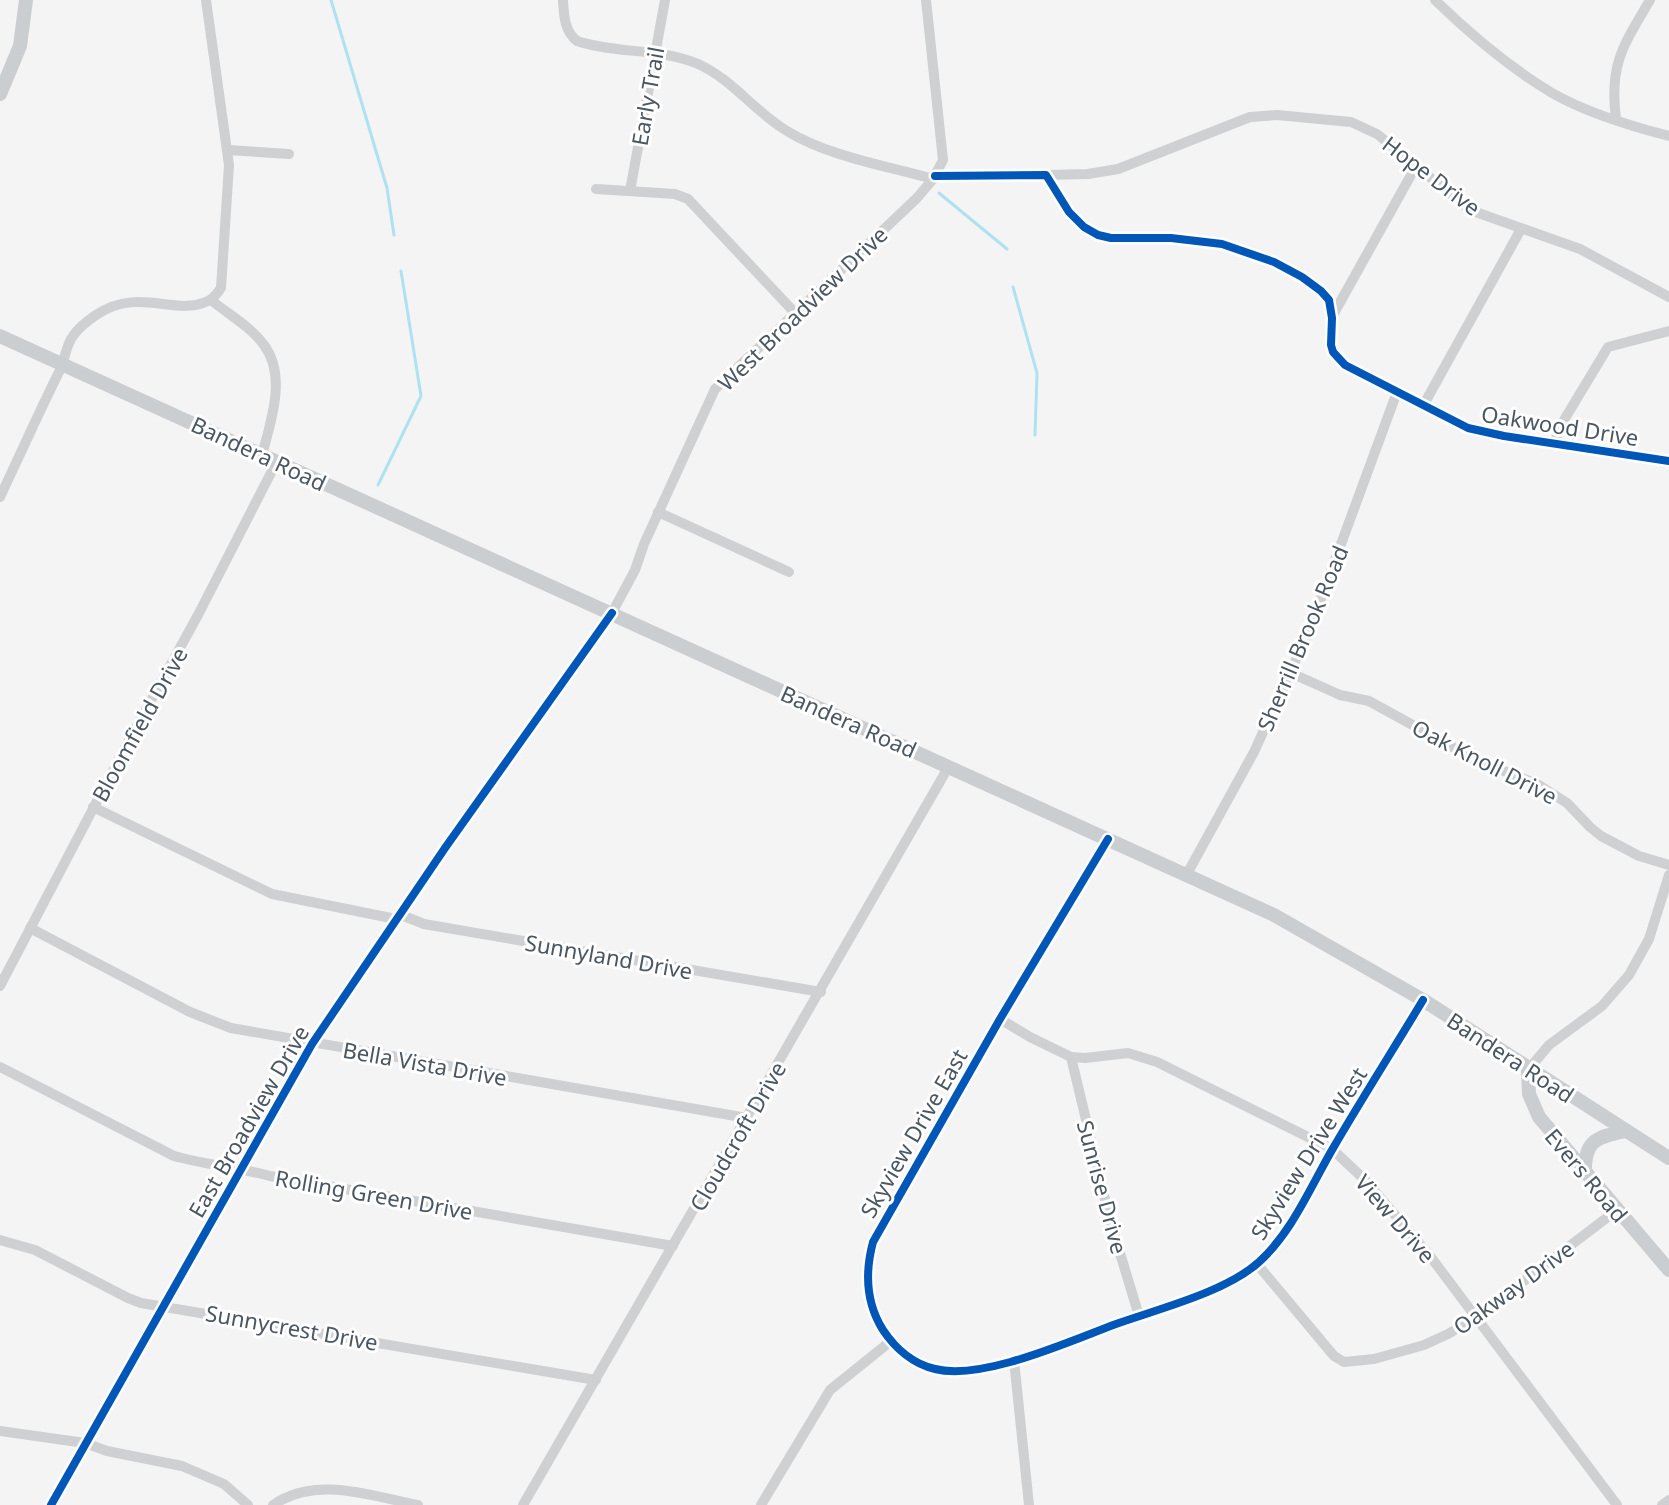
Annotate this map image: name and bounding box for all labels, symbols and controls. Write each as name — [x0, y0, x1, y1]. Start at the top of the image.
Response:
street label: Early Trail — [624, 44, 670, 148]
street label: Hope Drive — [1377, 128, 1487, 222]
street label: West Broadview Drive — [711, 219, 893, 397]
street label: Oakwood Drive — [1479, 398, 1641, 452]
street label: Bandera Road — [187, 409, 331, 497]
street label: Sherrill Brook Road — [1249, 541, 1355, 735]
street label: Bloomfield Drive — [84, 641, 194, 807]
street label: Bandera Road — [776, 678, 922, 764]
street label: Oak Knoll Drive — [1407, 712, 1563, 810]
street label: Sunnyland Drive — [523, 927, 695, 985]
street label: Bandera Road — [1442, 1005, 1580, 1109]
street label: East Broadview Drive — [181, 1019, 315, 1223]
street label: Bella Vista Drive — [341, 1034, 509, 1092]
street label: Skyview Drive East — [852, 1043, 974, 1223]
street label: Cloudcroft Drive — [682, 1056, 792, 1216]
street label: Skyview Drive West — [1243, 1061, 1373, 1245]
street label: Sunrise Drive — [1071, 1117, 1135, 1257]
street label: Evers Road — [1539, 1122, 1635, 1228]
street label: Rolling Green Drive — [273, 1162, 475, 1226]
street label: View Drive — [1349, 1167, 1443, 1269]
street label: Oakway Drive — [1447, 1233, 1579, 1341]
street label: Sunnycrest Drive — [204, 1297, 380, 1357]

